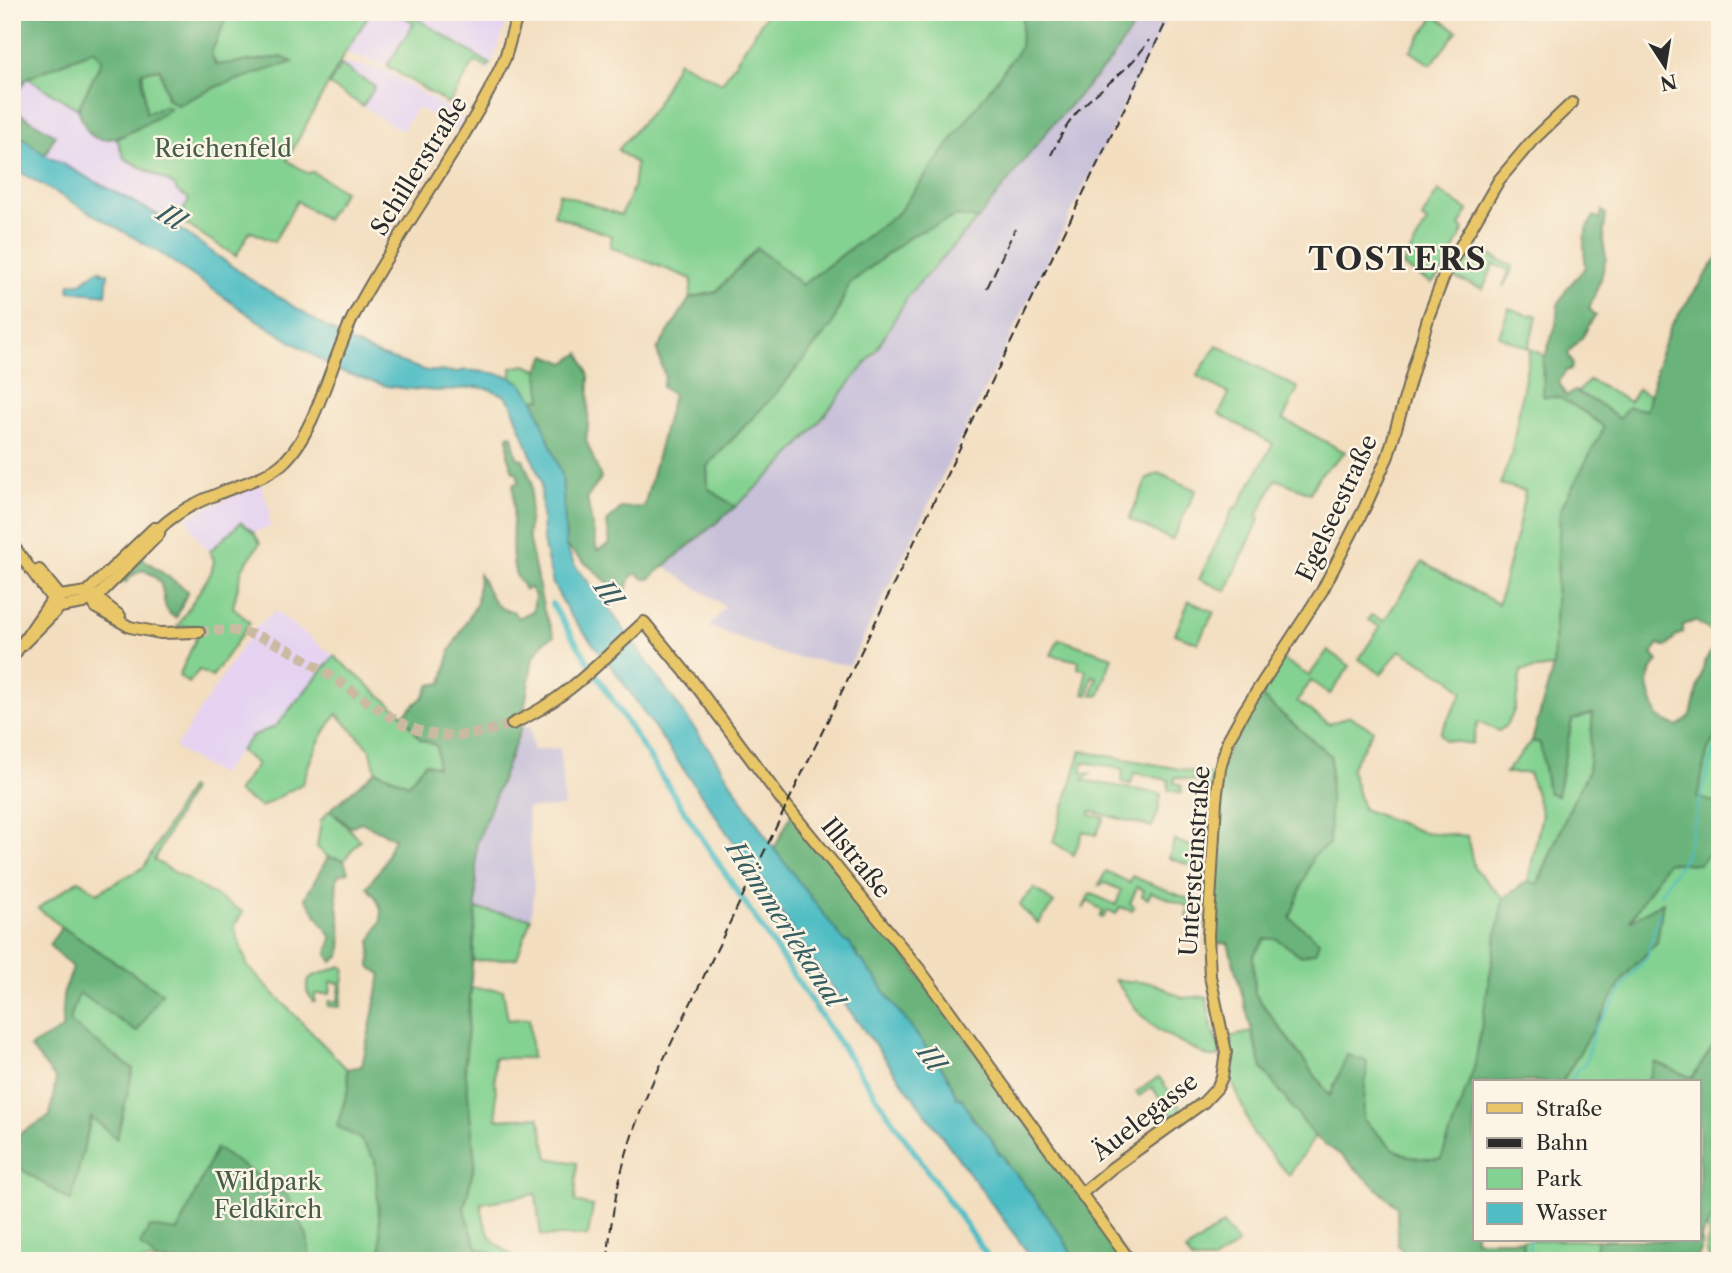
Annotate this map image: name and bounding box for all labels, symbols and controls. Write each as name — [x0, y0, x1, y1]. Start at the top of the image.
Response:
north arrow — [1630, 32, 1700, 102]
text: N — [1658, 69, 1679, 95]
street label: Schillerstraße — [364, 91, 473, 241]
park label: Reichenfeld — [154, 134, 292, 163]
water label: Ill — [150, 195, 193, 239]
district label: TOSTERS — [1308, 239, 1488, 278]
street label: Egelseestraße — [1290, 430, 1383, 586]
water label: Ill — [586, 571, 630, 615]
street label: Untersteinstraße — [1173, 765, 1216, 957]
street label: Illstraße — [815, 812, 898, 904]
water label: Hämmerlekanal — [718, 833, 852, 1016]
water label: Ill — [909, 1036, 953, 1080]
street label: Äuelegasse — [1085, 1066, 1203, 1167]
legend — [1473, 1080, 1700, 1242]
text: Straße — [1536, 1096, 1602, 1121]
text: Bahn — [1536, 1130, 1588, 1155]
text: Park — [1536, 1166, 1582, 1191]
park label: Wildpark Feldkirch — [214, 1167, 322, 1224]
text: Wasser — [1535, 1200, 1607, 1225]

